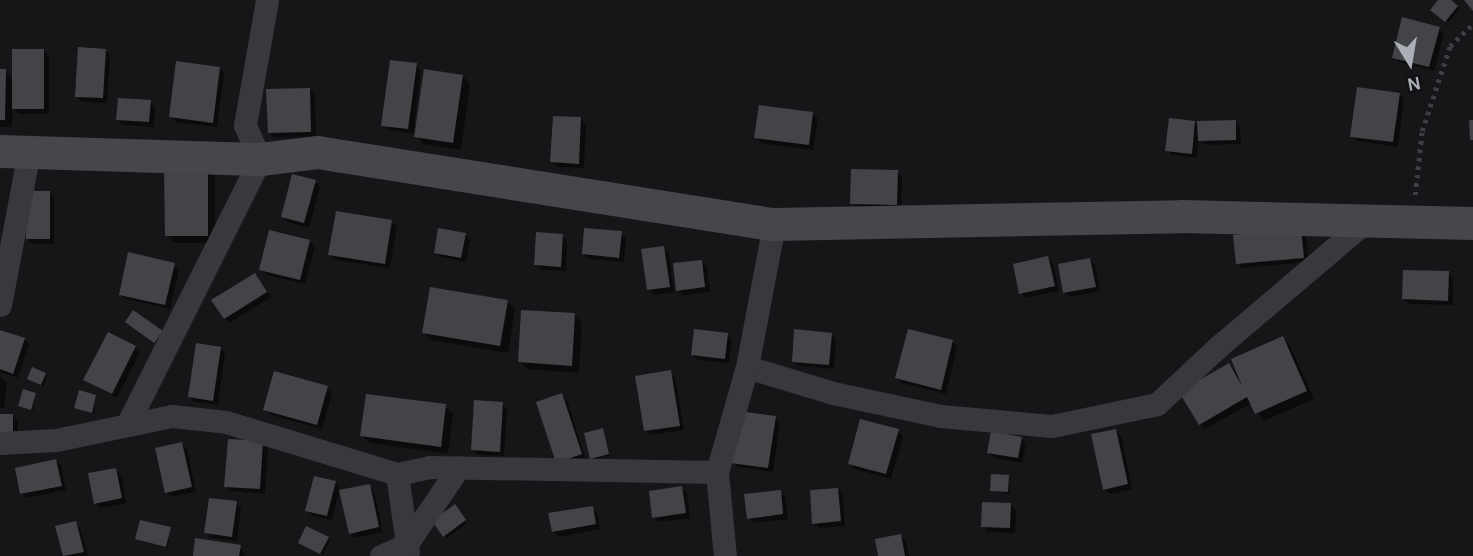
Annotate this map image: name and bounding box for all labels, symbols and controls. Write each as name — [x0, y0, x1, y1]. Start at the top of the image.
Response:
north arrow — [1375, 28, 1445, 98]
text: N — [1405, 72, 1423, 96]

